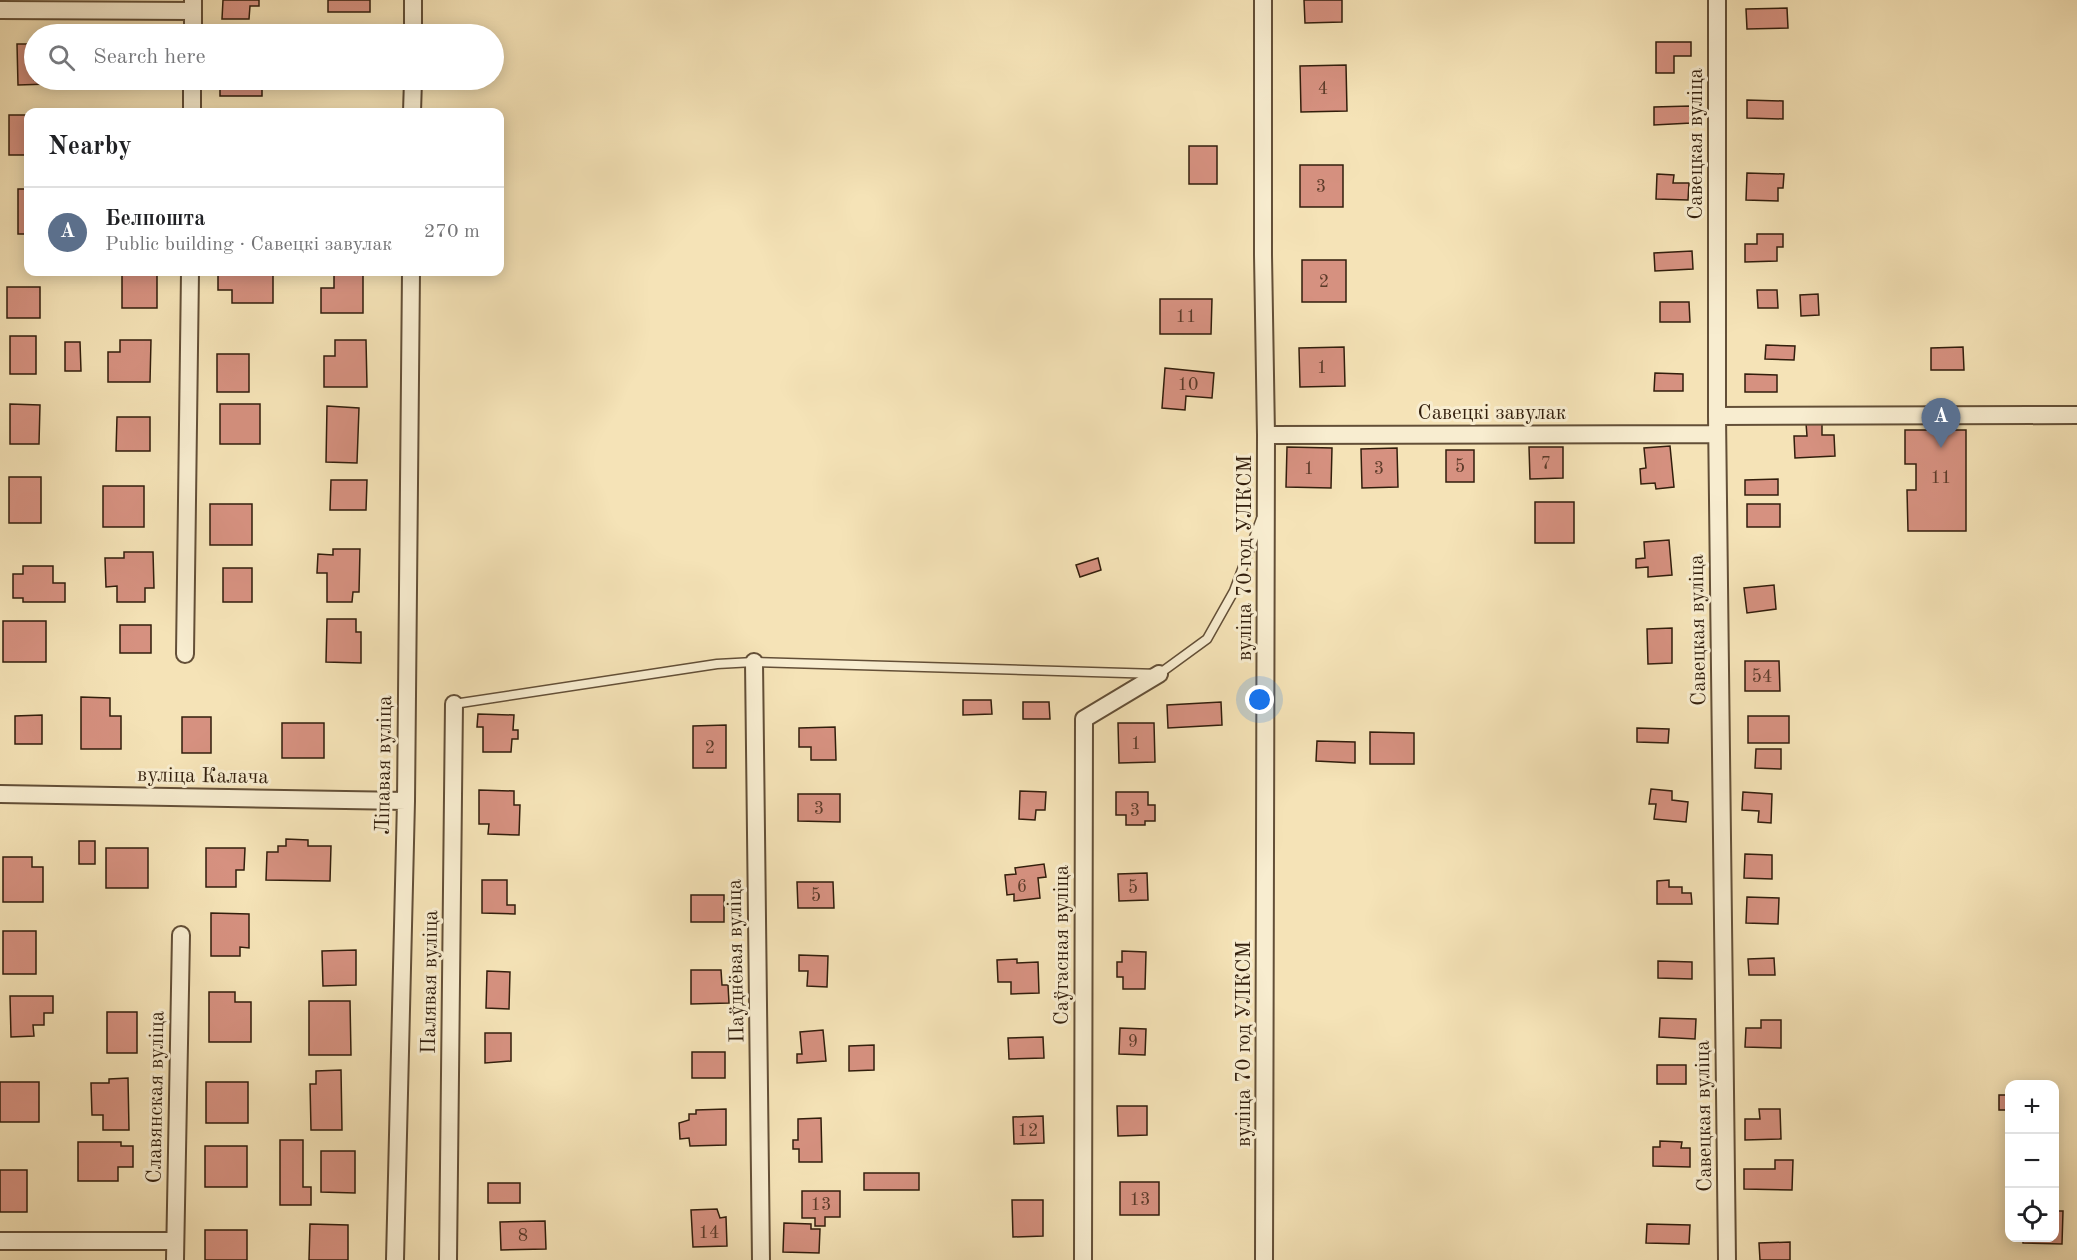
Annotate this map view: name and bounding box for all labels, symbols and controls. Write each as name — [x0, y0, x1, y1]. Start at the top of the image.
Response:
search box — [24, 24, 504, 90]
icon: search — [45, 41, 78, 74]
text: Search here — [93, 46, 206, 68]
street label: Савецкая вуліца — [1686, 68, 1707, 220]
house number: 4 — [1318, 80, 1328, 98]
text: Nearby — [48, 134, 132, 160]
house number: 3 — [1316, 178, 1326, 196]
text: Белпошта — [105, 208, 205, 230]
text: A — [60, 222, 75, 242]
text: 270 m — [424, 222, 480, 242]
text: Public building · Савецкі завулак — [105, 235, 392, 255]
house number: 2 — [1319, 273, 1329, 291]
house number: 11 — [1176, 308, 1196, 326]
house number: 1 — [1317, 359, 1327, 377]
house number: 10 — [1178, 376, 1198, 394]
pin: A — [1922, 398, 1960, 448]
street label: Савецкі завулак — [1418, 403, 1567, 424]
street label: вуліца 70 год УЛКСМ — [1235, 455, 1256, 661]
house number: 7 — [1541, 455, 1551, 473]
house number: 5 — [1455, 458, 1465, 476]
house number: 1 — [1304, 460, 1314, 478]
house number: 3 — [1374, 460, 1384, 478]
house number: 11 — [1931, 469, 1951, 487]
street label: Савецкая вуліца — [1687, 554, 1710, 706]
house number: 54 — [1752, 668, 1772, 686]
your location — [1245, 685, 1274, 714]
street label: Ліпавая вуліца — [373, 695, 396, 835]
house number: 1 — [1131, 735, 1141, 753]
house number: 2 — [705, 739, 715, 757]
street label: вуліца Калача — [137, 765, 269, 788]
house number: 3 — [814, 800, 824, 818]
house number: 3 — [1130, 802, 1140, 820]
street label: Саўгасная вуліца — [1052, 865, 1073, 1025]
house number: 6 — [1017, 878, 1027, 896]
street label: Паўднёвая вуліца — [725, 879, 748, 1043]
house number: 5 — [1128, 879, 1138, 897]
house number: 5 — [811, 887, 821, 905]
street label: Палявая вуліца — [419, 910, 442, 1054]
street label: вуліца 70 год УЛКСМ — [1234, 941, 1255, 1147]
street label: Славянская вуліца — [144, 1011, 169, 1183]
house number: 9 — [1128, 1033, 1138, 1051]
street label: Савецкая вуліца — [1693, 1040, 1716, 1192]
map controls — [2005, 1080, 2059, 1242]
button: + — [2005, 1080, 2059, 1134]
house number: 12 — [1018, 1122, 1038, 1140]
button: − — [2005, 1134, 2059, 1188]
button: locate — [2005, 1188, 2059, 1242]
house number: 13 — [1130, 1191, 1150, 1209]
house number: 13 — [811, 1196, 831, 1214]
house number: 14 — [699, 1224, 719, 1242]
house number: 8 — [518, 1227, 528, 1245]

